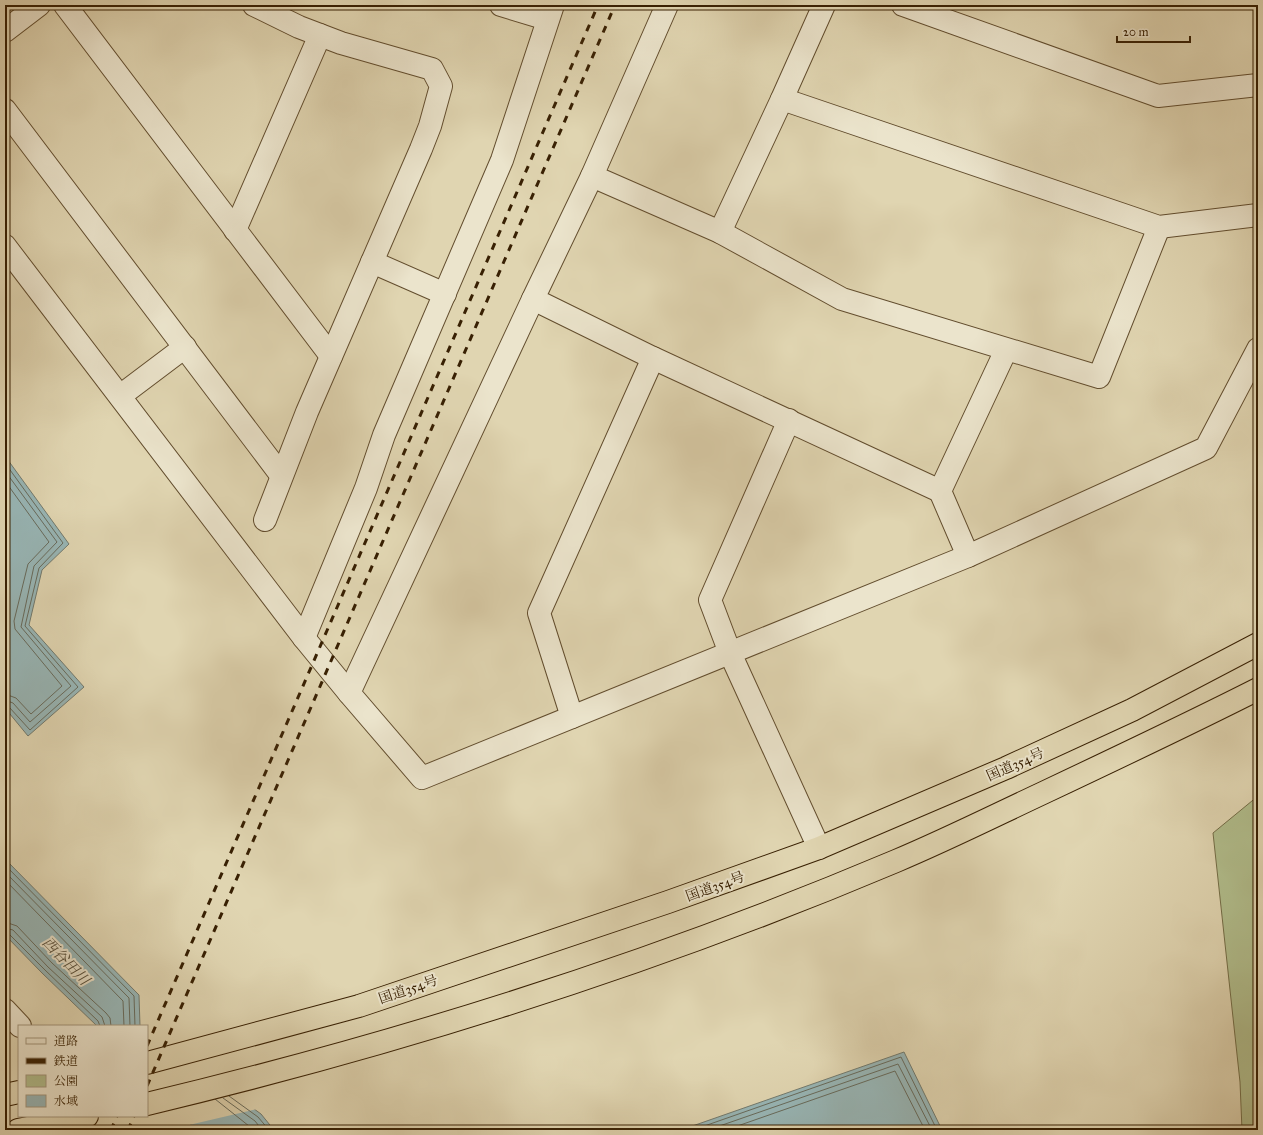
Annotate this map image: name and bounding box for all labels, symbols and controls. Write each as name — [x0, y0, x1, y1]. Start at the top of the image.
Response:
scale bar — [1117, 18, 1190, 44]
text: 20 m — [1123, 25, 1149, 39]
street label: 国道354号 — [984, 744, 1047, 785]
street label: 国道354号 — [683, 868, 747, 905]
water label: 西谷田川 — [39, 933, 95, 990]
street label: 国道354号 — [376, 971, 440, 1008]
legend — [18, 1025, 148, 1117]
text: 道路 — [54, 1034, 78, 1048]
text: 鉄道 — [53, 1054, 78, 1068]
text: 公園 — [54, 1074, 78, 1088]
text: 水域 — [54, 1094, 78, 1108]

